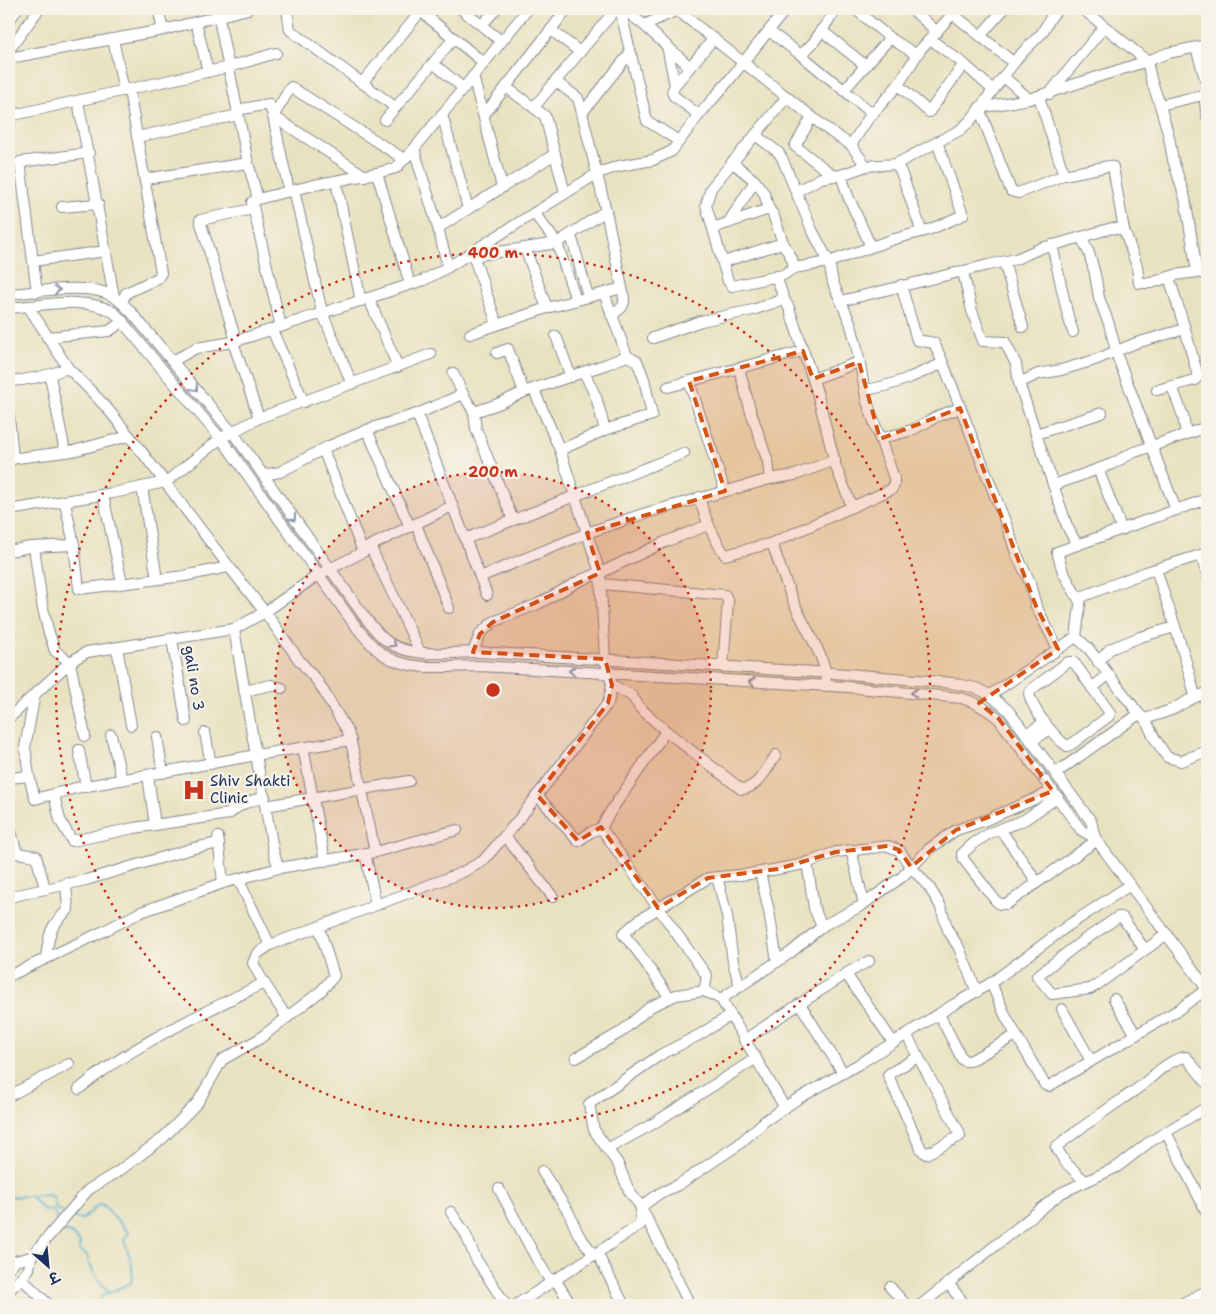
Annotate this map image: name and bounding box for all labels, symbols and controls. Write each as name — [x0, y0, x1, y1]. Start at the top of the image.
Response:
text: 400 m — [468, 243, 518, 263]
one-way arrow — [54, 285, 62, 296]
one-way arrow — [190, 382, 198, 391]
text: 200 m — [468, 462, 518, 482]
one-way arrow — [287, 512, 296, 522]
one-way arrow — [388, 638, 397, 648]
street label: gali no 3 — [179, 644, 209, 712]
one-way arrow — [568, 665, 576, 676]
one-way arrow — [748, 677, 756, 688]
centre of rings — [484, 681, 502, 699]
one-way arrow — [910, 688, 918, 699]
place label: Shiv Shakti Clinic — [210, 771, 290, 808]
one-way arrow — [1039, 772, 1048, 782]
hospital icon: Shiv Shakti Clinic — [181, 777, 207, 803]
north arrow — [22, 1242, 72, 1292]
text: उ — [44, 1267, 64, 1288]

